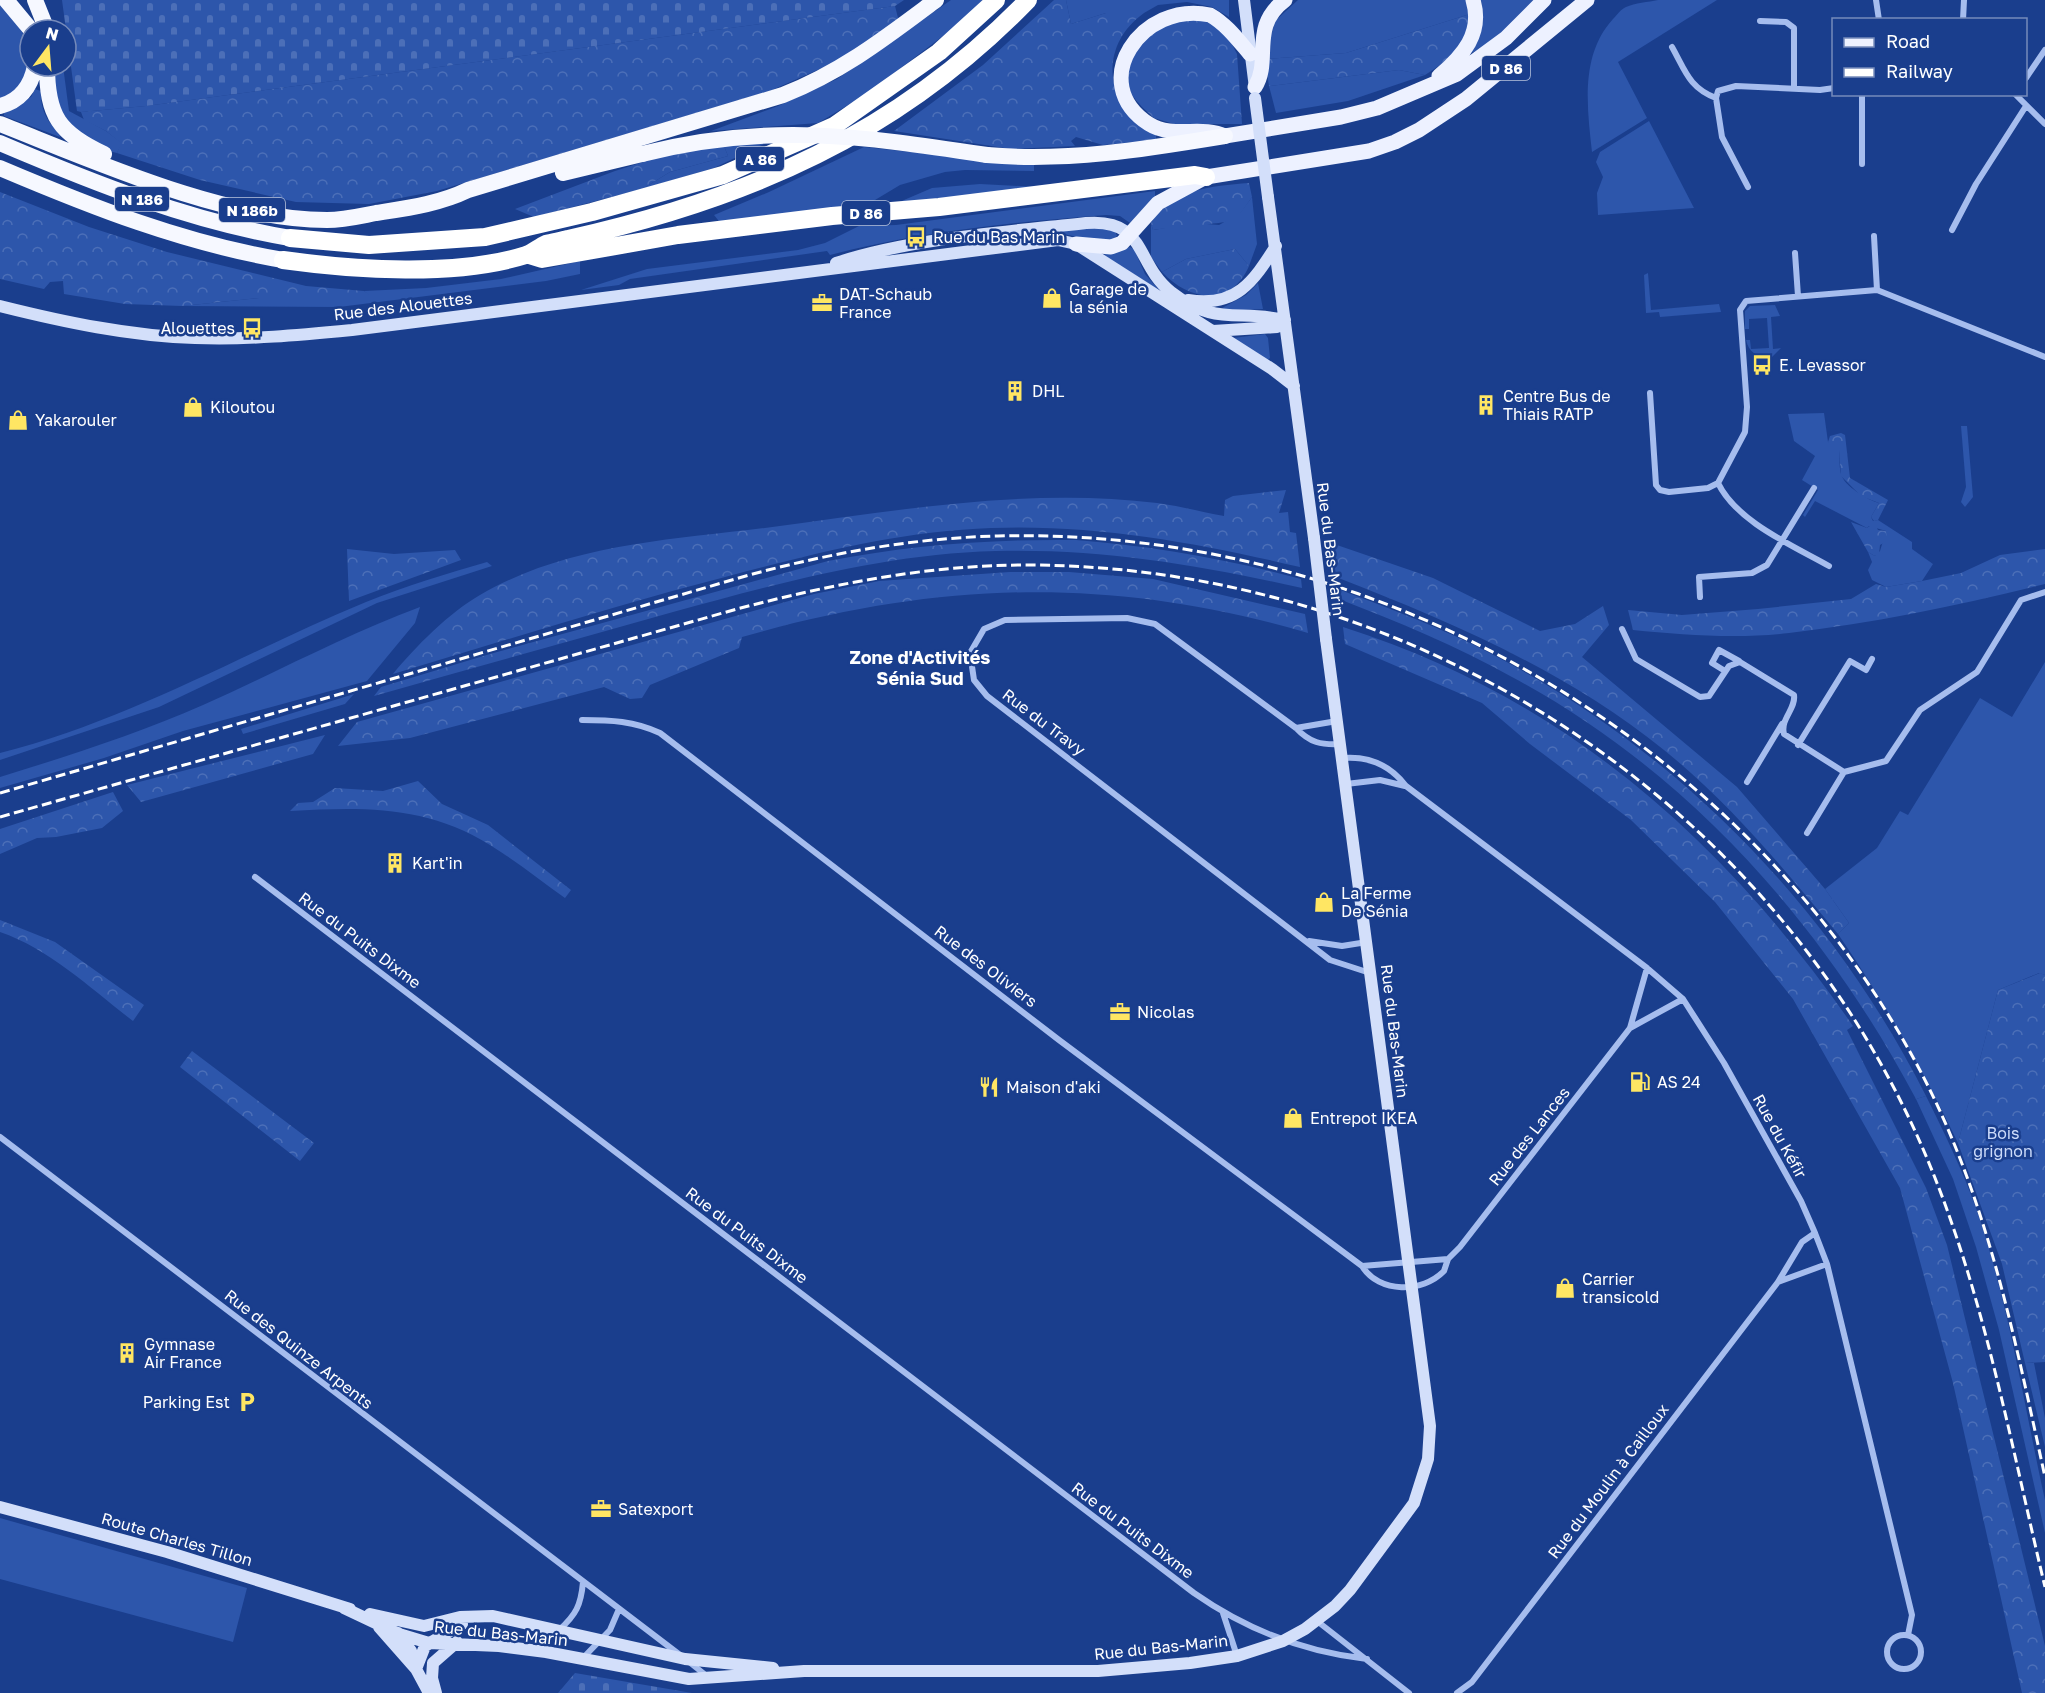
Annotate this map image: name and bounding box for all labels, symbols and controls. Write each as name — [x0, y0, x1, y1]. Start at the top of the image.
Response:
north arrow — [18, 18, 78, 78]
legend — [1832, 18, 2027, 96]
text: N — [44, 22, 61, 45]
text: Road — [1886, 30, 1930, 52]
road number: D 86 — [1482, 56, 1530, 80]
text: Railway — [1886, 60, 1953, 82]
road number: A 86 — [736, 147, 784, 171]
road number: N 186 — [115, 187, 169, 211]
road number: N 186b — [219, 198, 285, 222]
road number: D 86 — [842, 201, 890, 225]
bus stop icon: Rue du Bas Marin — [904, 225, 928, 249]
place label: Rue du Bas Marin — [933, 227, 1065, 247]
place label: Garage de la sénia — [1069, 279, 1147, 317]
place label: DAT-Schaub France — [839, 284, 932, 322]
shop icon: Garage de la sénia — [1040, 286, 1064, 310]
street label: Rue des Alouettes — [333, 288, 473, 324]
office icon: DAT-Schaub France — [810, 291, 834, 315]
bus stop icon: Alouettes — [240, 316, 264, 340]
place label: Alouettes — [161, 318, 235, 338]
bus stop icon: E. Levassor — [1750, 353, 1774, 377]
place label: E. Levassor — [1779, 355, 1866, 375]
building icon: DHL — [1003, 379, 1027, 403]
place label: DHL — [1032, 381, 1064, 401]
place label: Centre Bus de Thiais RATP — [1503, 386, 1611, 424]
building icon: Centre Bus de Thiais RATP — [1474, 393, 1498, 417]
shop icon: Kiloutou — [181, 395, 205, 419]
place label: Kiloutou — [210, 397, 275, 417]
shop icon: Yakarouler — [6, 408, 30, 432]
place label: Yakarouler — [35, 410, 117, 430]
street label: Rue du Bas-Marin — [1313, 481, 1349, 617]
district label: Zone d'Activités Sénia Sud — [850, 646, 990, 689]
street label: Rue du Travy — [999, 684, 1089, 760]
building icon: Kart'in — [383, 851, 407, 875]
place label: Kart'in — [412, 853, 463, 873]
place label: La Ferme De Sénia — [1341, 883, 1412, 921]
street label: Rue du Puits Dixme — [295, 887, 425, 993]
shop icon: La Ferme De Sénia — [1312, 890, 1336, 914]
street label: Rue des Oliviers — [931, 921, 1041, 1011]
street label: Rue du Bas-Marin — [1377, 963, 1413, 1099]
office icon: Nicolas — [1108, 1000, 1132, 1024]
place label: Nicolas — [1137, 1002, 1194, 1022]
fuel station icon: AS 24 — [1628, 1070, 1652, 1094]
place label: AS 24 — [1657, 1072, 1701, 1092]
restaurant icon: Maison d'aki — [977, 1075, 1001, 1099]
place label: Maison d'aki — [1006, 1077, 1101, 1097]
street label: Rue des Lances — [1484, 1083, 1574, 1189]
street label: Rue du Kéfir — [1749, 1090, 1811, 1182]
shop icon: Entrepot IKEA — [1281, 1106, 1305, 1130]
place label: Entrepot IKEA — [1310, 1108, 1418, 1128]
park label: Bois grignon — [1973, 1123, 2033, 1161]
street label: Rue du Puits Dixme — [682, 1182, 812, 1288]
place label: Carrier transicold — [1582, 1269, 1659, 1307]
shop icon: Carrier transicold — [1553, 1276, 1577, 1300]
street label: Rue des Quinze Arpents — [221, 1285, 377, 1413]
place label: Gymnase Air France — [144, 1334, 222, 1372]
building icon: Gymnase Air France — [115, 1341, 139, 1365]
parking icon: Parking Est — [235, 1390, 259, 1414]
place label: Parking Est — [143, 1392, 230, 1412]
street label: Rue du Moulin à Cailloux — [1543, 1399, 1673, 1562]
street label: Rue du Puits Dixme — [1068, 1477, 1198, 1583]
office icon: Satexport — [589, 1497, 613, 1521]
place label: Satexport — [618, 1499, 694, 1519]
street label: Route Charles Tillon — [99, 1508, 255, 1570]
street label: Rue du Bas-Marin — [433, 1616, 569, 1650]
street label: Rue du Bas-Marin — [1093, 1630, 1229, 1664]

